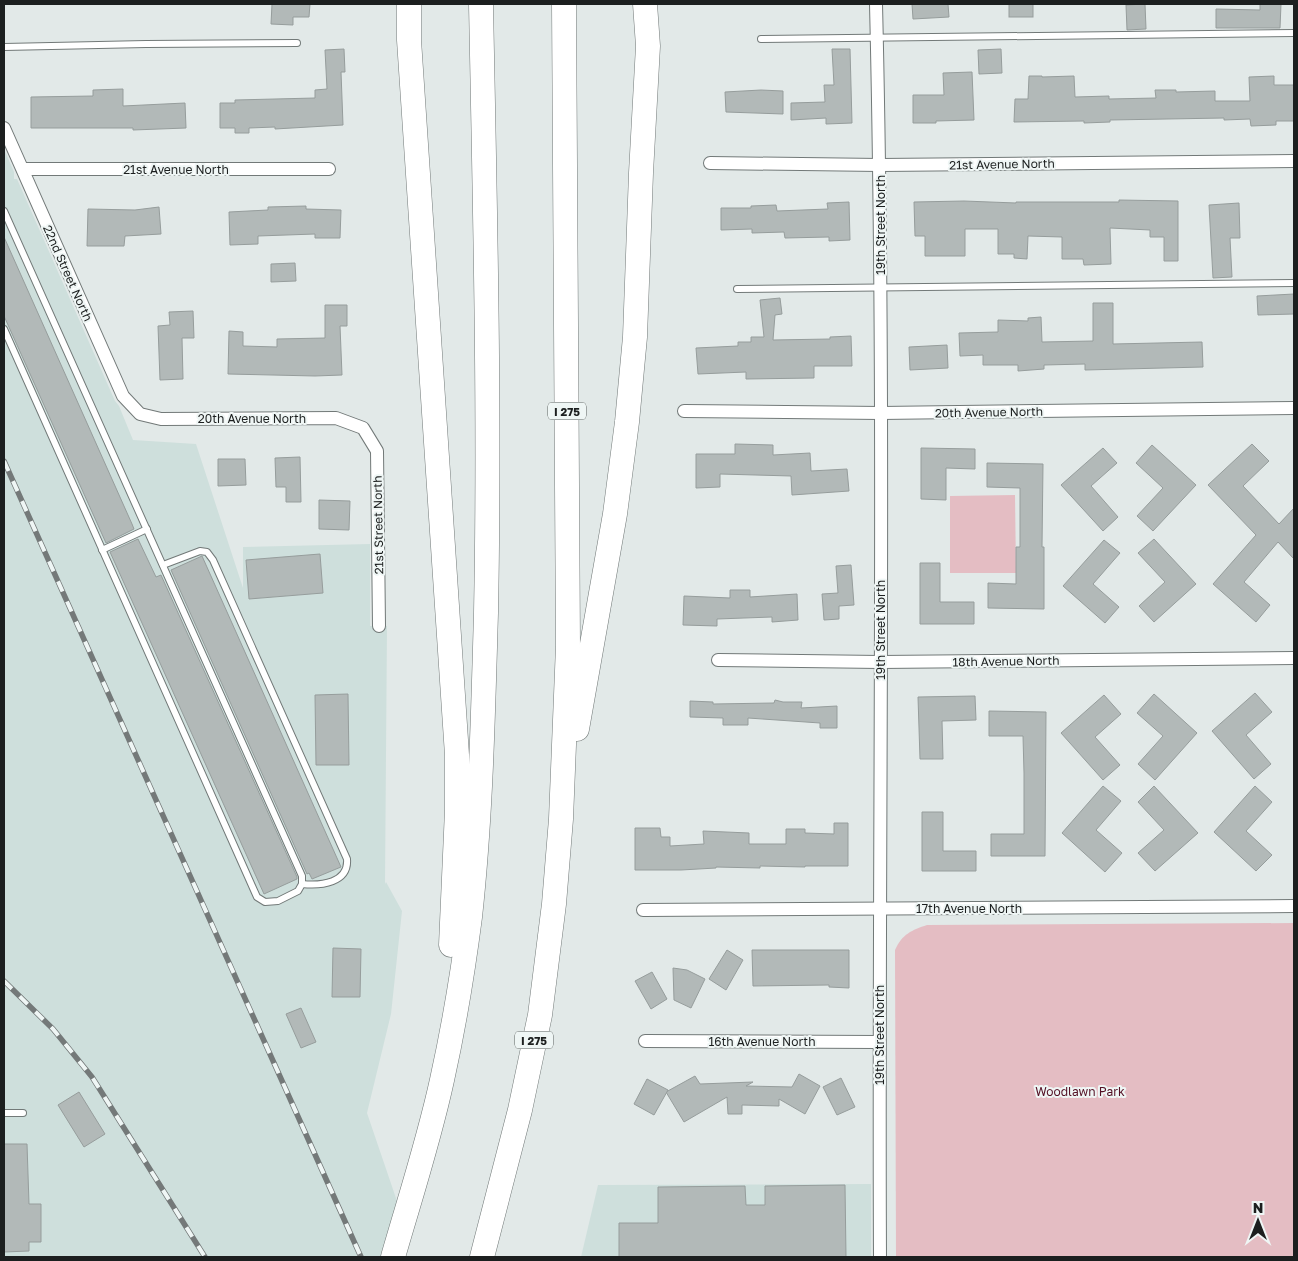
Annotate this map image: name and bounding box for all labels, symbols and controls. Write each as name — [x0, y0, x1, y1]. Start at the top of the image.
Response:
street label: 21st Avenue North — [949, 156, 1055, 172]
street label: 21st Avenue North — [123, 162, 229, 177]
street label: 19th Street North — [873, 175, 888, 275]
street label: 22nd Street North — [40, 223, 96, 323]
road number: I 275 — [548, 402, 586, 420]
street label: 20th Avenue North — [935, 404, 1043, 420]
street label: 20th Avenue North — [198, 411, 306, 426]
street label: 21st Street North — [370, 475, 386, 575]
street label: 19th Street North — [873, 580, 888, 680]
street label: 18th Avenue North — [952, 653, 1060, 669]
street label: 17th Avenue North — [916, 901, 1022, 916]
street label: 19th Street North — [872, 985, 887, 1085]
road number: I 275 — [515, 1032, 553, 1048]
street label: 16th Avenue North — [708, 1034, 816, 1049]
park label: Woodlawn Park — [1035, 1084, 1125, 1099]
north arrow — [1233, 1196, 1283, 1246]
text: N — [1253, 1199, 1263, 1216]

